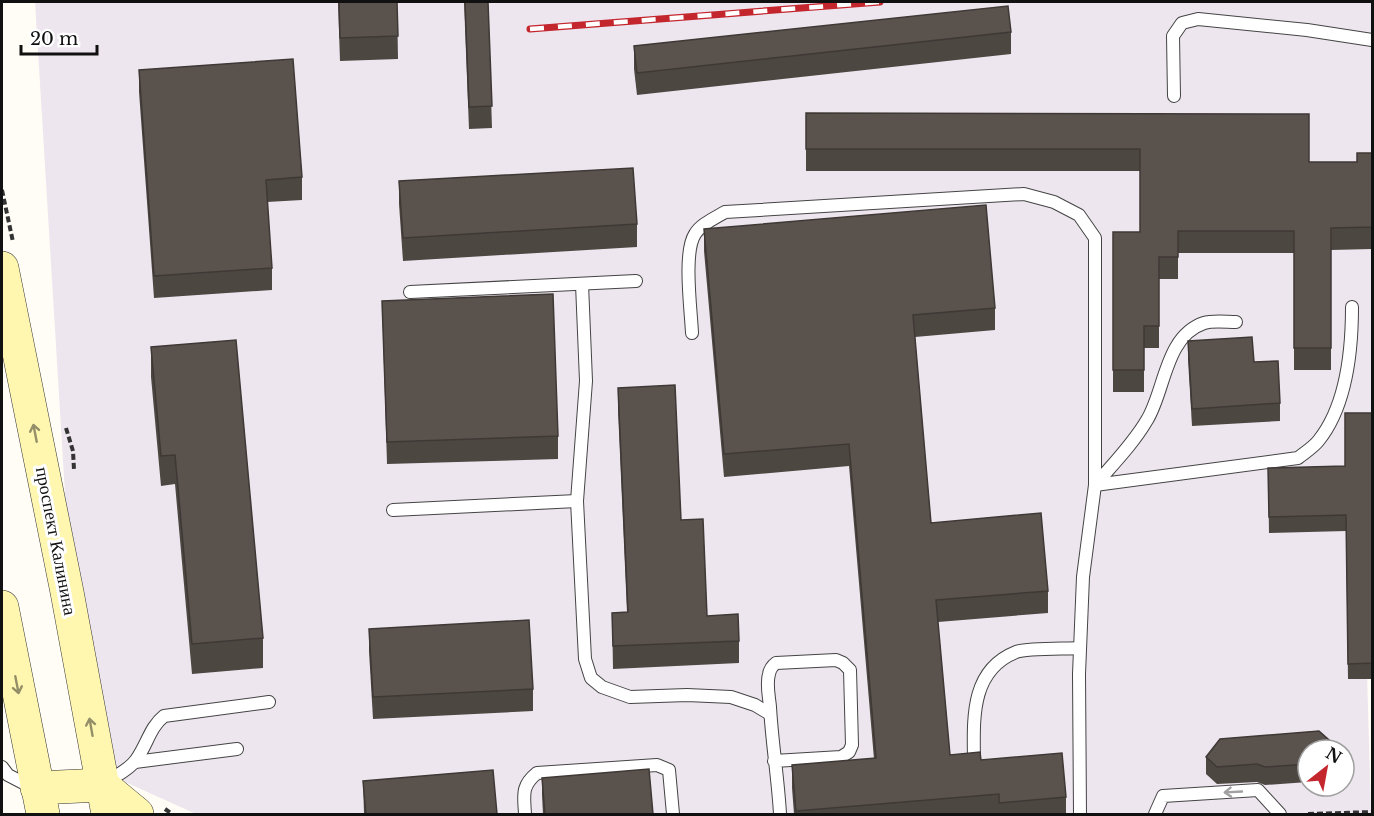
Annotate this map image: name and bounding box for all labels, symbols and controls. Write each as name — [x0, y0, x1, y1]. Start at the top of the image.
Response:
scale bar — [21, 18, 98, 56]
text: 20 m — [30, 28, 78, 50]
one-way arrow — [29, 423, 40, 443]
street label: проспект Калинина — [31, 465, 81, 617]
one-way arrow — [12, 675, 23, 694]
one-way arrow — [85, 718, 96, 738]
north arrow — [1296, 738, 1356, 798]
text: N — [1322, 743, 1345, 768]
one-way arrow — [1223, 786, 1243, 797]

